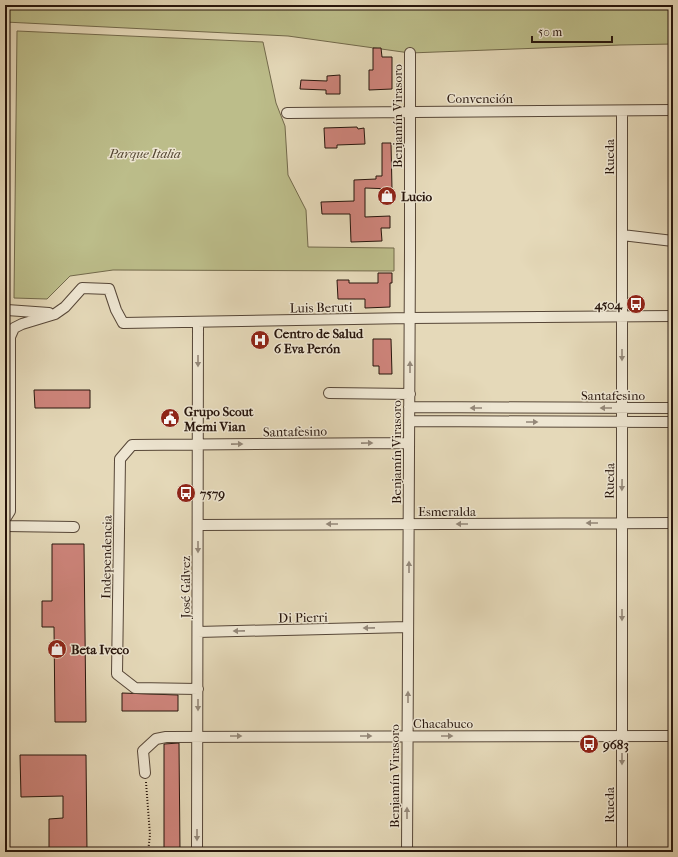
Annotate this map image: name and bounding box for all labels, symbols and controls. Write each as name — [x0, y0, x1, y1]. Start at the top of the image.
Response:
scale bar — [532, 18, 612, 44]
text: 50 m — [538, 25, 562, 39]
street label: Benjamín Virasoro — [390, 64, 405, 168]
street label: Convención — [447, 91, 514, 106]
street label: Rueda — [602, 138, 617, 175]
park label: Parque Italia — [108, 146, 181, 161]
shop icon: Lucio — [376, 185, 398, 207]
place label: Lucio — [401, 189, 433, 204]
bus stop icon: 4504 — [625, 293, 647, 315]
place label: 4504 — [593, 297, 623, 313]
street label: Luis Beruti — [289, 299, 353, 316]
place label: Centro de Salud 6 Eva Perón — [274, 326, 364, 356]
hospital icon: Centro de Salud 6 Eva Perón — [249, 329, 271, 351]
one-way arrow — [619, 349, 625, 362]
one-way arrow — [195, 355, 201, 368]
one-way arrow — [407, 360, 413, 373]
street label: Santafesino — [581, 388, 645, 403]
street label: Benjamín Virasoro — [389, 400, 404, 504]
place label: Grupo Scout Memi Vian — [183, 404, 254, 434]
one-way arrow — [469, 405, 482, 411]
one-way arrow — [599, 405, 612, 411]
public building icon: Grupo Scout Memi Vian — [159, 407, 181, 429]
one-way arrow — [526, 419, 539, 425]
street label: Santafesino — [263, 423, 328, 440]
one-way arrow — [361, 440, 374, 446]
one-way arrow — [231, 441, 243, 448]
street label: Rueda — [602, 462, 617, 499]
one-way arrow — [619, 479, 625, 492]
bus stop icon: 7579 — [175, 482, 197, 504]
place label: 7579 — [199, 486, 225, 502]
street label: Esmeralda — [418, 504, 477, 519]
street label: Independencia — [98, 514, 115, 599]
one-way arrow — [585, 520, 598, 526]
one-way arrow — [325, 521, 338, 527]
one-way arrow — [455, 521, 468, 527]
one-way arrow — [195, 541, 201, 554]
street label: José Gálvez — [178, 556, 193, 619]
one-way arrow — [406, 560, 412, 573]
one-way arrow — [619, 609, 625, 622]
street label: Di Pierri — [278, 610, 328, 625]
one-way arrow — [362, 625, 375, 631]
one-way arrow — [232, 628, 245, 634]
shop icon: Beta Iveco — [46, 638, 68, 660]
place label: Beta Iveco — [71, 642, 130, 657]
one-way arrow — [405, 690, 411, 703]
one-way arrow — [195, 699, 201, 712]
street label: Chacabuco — [413, 716, 473, 731]
street label: Benjamín Virasoro — [387, 724, 402, 828]
one-way arrow — [230, 733, 243, 739]
one-way arrow — [360, 733, 373, 739]
one-way arrow — [441, 733, 454, 739]
bus stop icon: 9683 — [578, 733, 600, 755]
place label: 9683 — [602, 737, 629, 753]
one-way arrow — [619, 753, 625, 766]
street label: Rueda — [602, 786, 617, 823]
one-way arrow — [404, 806, 410, 819]
one-way arrow — [194, 829, 200, 842]

